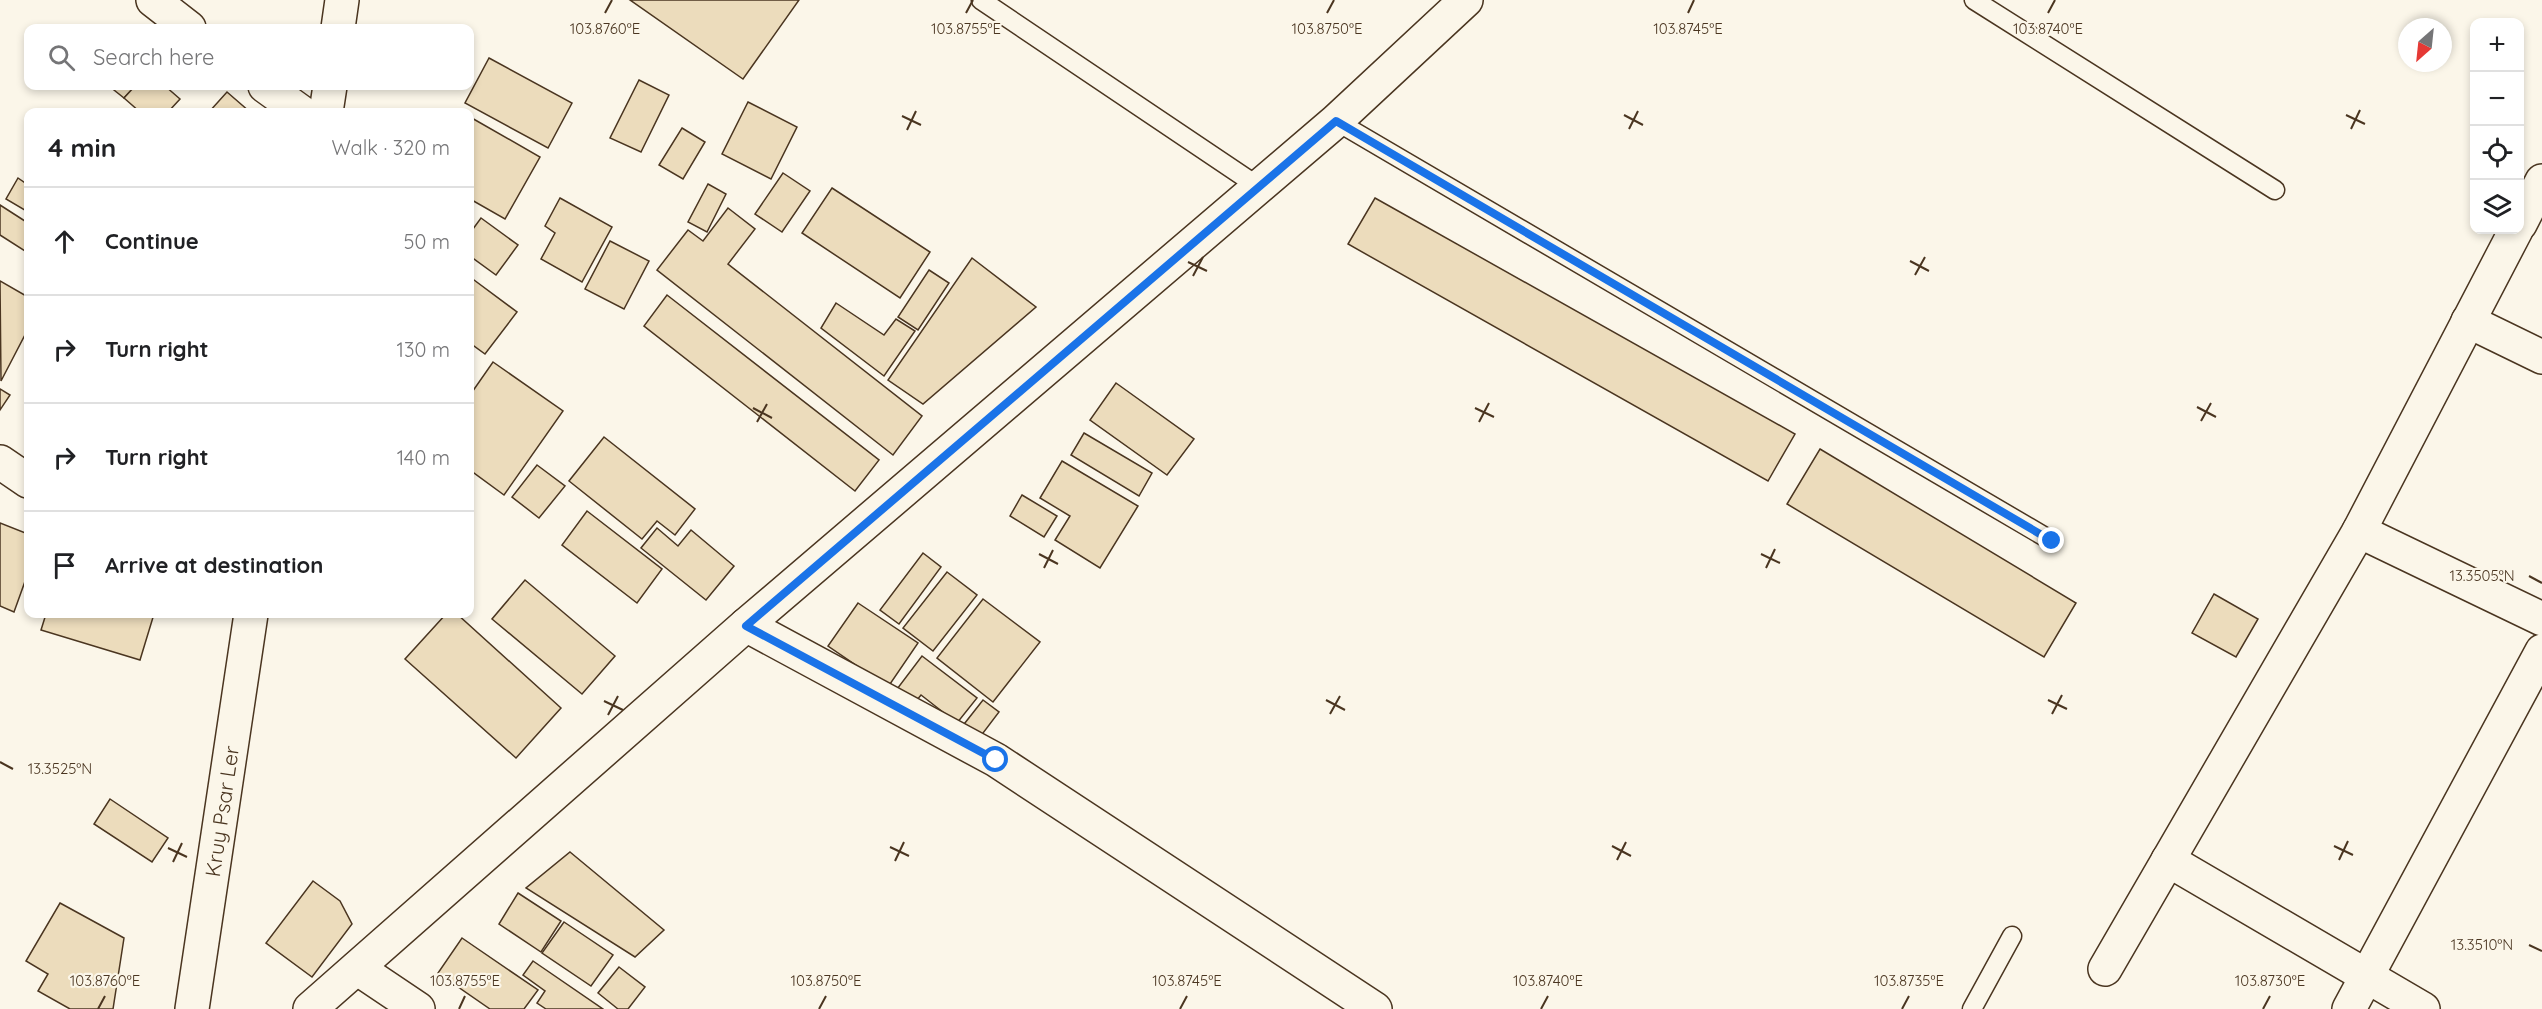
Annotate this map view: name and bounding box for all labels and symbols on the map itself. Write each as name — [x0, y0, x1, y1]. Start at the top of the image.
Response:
north arrow — [2398, 18, 2452, 72]
text: 103.8760°E — [570, 19, 640, 38]
text: 103.8755°E — [931, 19, 1001, 38]
text: 103.8750°E — [1292, 19, 1363, 38]
text: 103.8745°E — [1653, 19, 1723, 38]
text: 103.8740°E — [2013, 19, 2083, 38]
route end — [2038, 527, 2064, 553]
text: 13.3505°N — [2449, 566, 2515, 585]
street label: Kruy Psar Ler — [199, 744, 244, 878]
route start — [982, 746, 1008, 772]
text: 13.3525°N — [28, 759, 92, 778]
text: 13.3510°N — [2451, 935, 2513, 954]
text: 103.8760°E — [70, 971, 140, 990]
text: 103.8755°E — [430, 971, 500, 990]
text: 103.8750°E — [791, 971, 862, 990]
text: 103.8745°E — [1152, 971, 1222, 990]
text: 103.8740°E — [1513, 971, 1583, 990]
text: 103.8735°E — [1874, 971, 1944, 990]
text: 103.8730°E — [2235, 971, 2305, 990]

